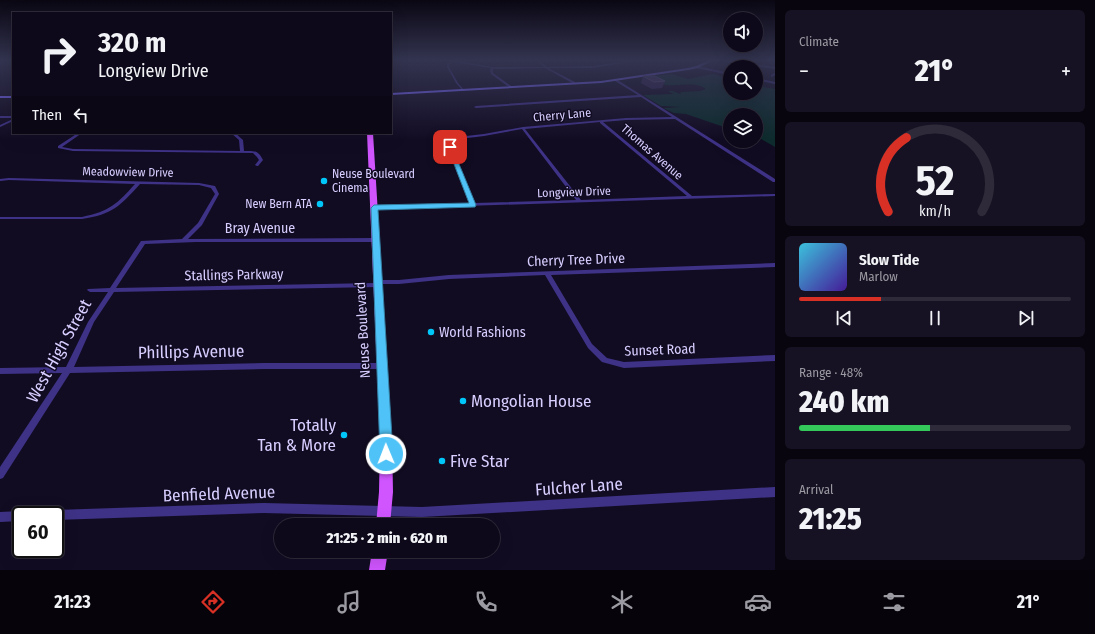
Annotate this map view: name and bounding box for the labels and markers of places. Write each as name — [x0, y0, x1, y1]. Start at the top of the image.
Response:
pin — [433, 130, 467, 164]
place label: Neuse Boulevard Cinema — [332, 167, 415, 195]
marker: Neuse Boulevard Cinema — [319, 176, 329, 186]
place label: New Bern ATA — [245, 197, 313, 211]
marker: New Bern ATA — [315, 199, 325, 209]
place label: World Fashions — [439, 324, 526, 341]
marker: World Fashions — [426, 327, 436, 337]
place label: Mongolian House — [471, 391, 592, 412]
marker: Mongolian House — [458, 396, 468, 406]
place label: Totally Tan & More — [258, 415, 336, 456]
marker: Totally Tan & More — [339, 430, 349, 440]
place label: Five Star — [450, 451, 509, 472]
marker: Five Star — [437, 456, 447, 466]

